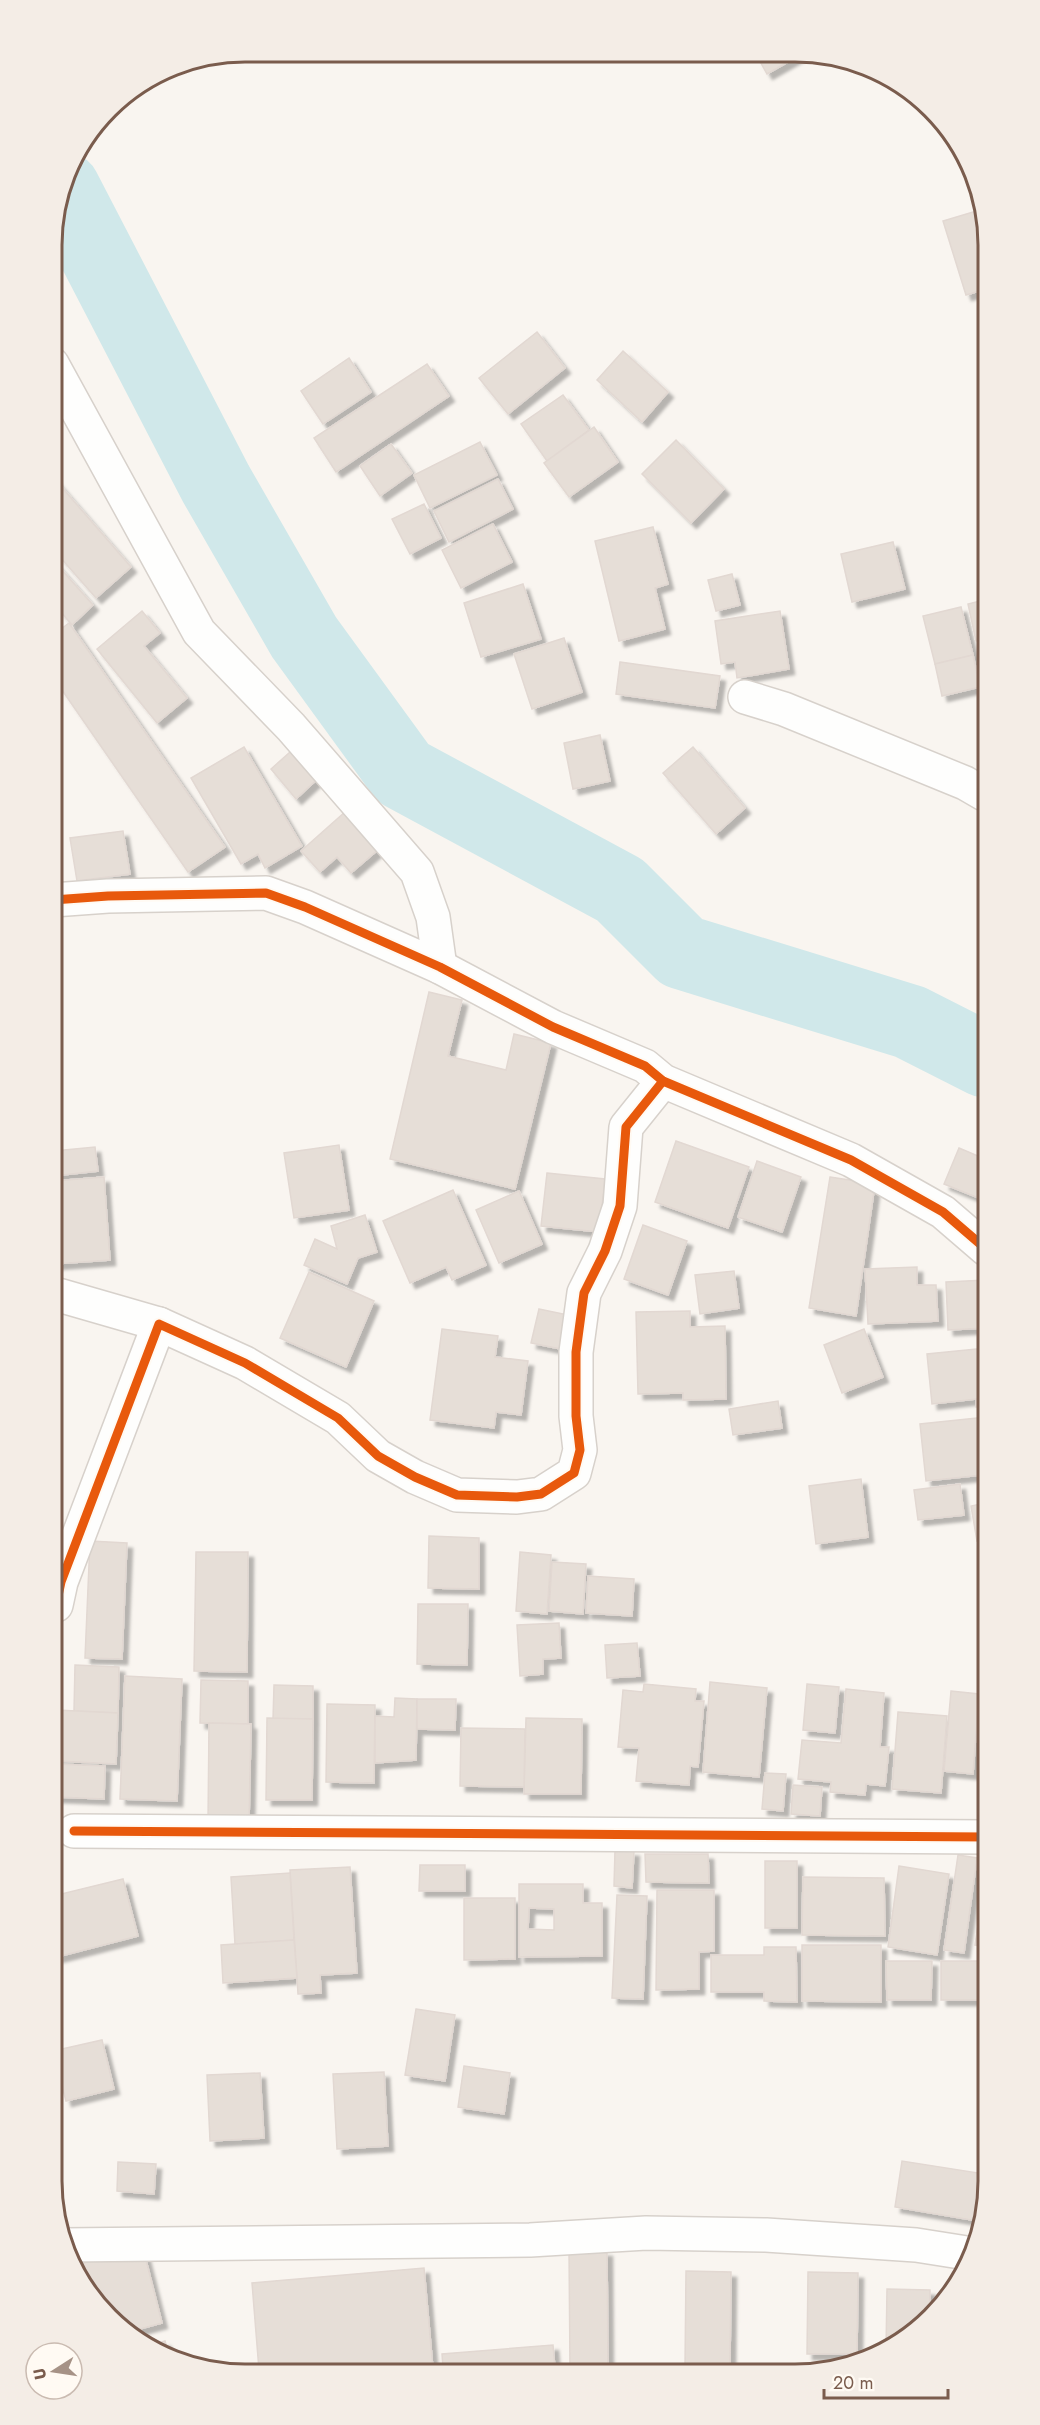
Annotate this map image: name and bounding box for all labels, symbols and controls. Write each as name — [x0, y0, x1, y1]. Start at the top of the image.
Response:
north arrow — [24, 2341, 84, 2401]
scale bar — [824, 2362, 948, 2400]
text: U — [27, 2366, 52, 2382]
text: 20 m — [833, 2370, 873, 2396]

